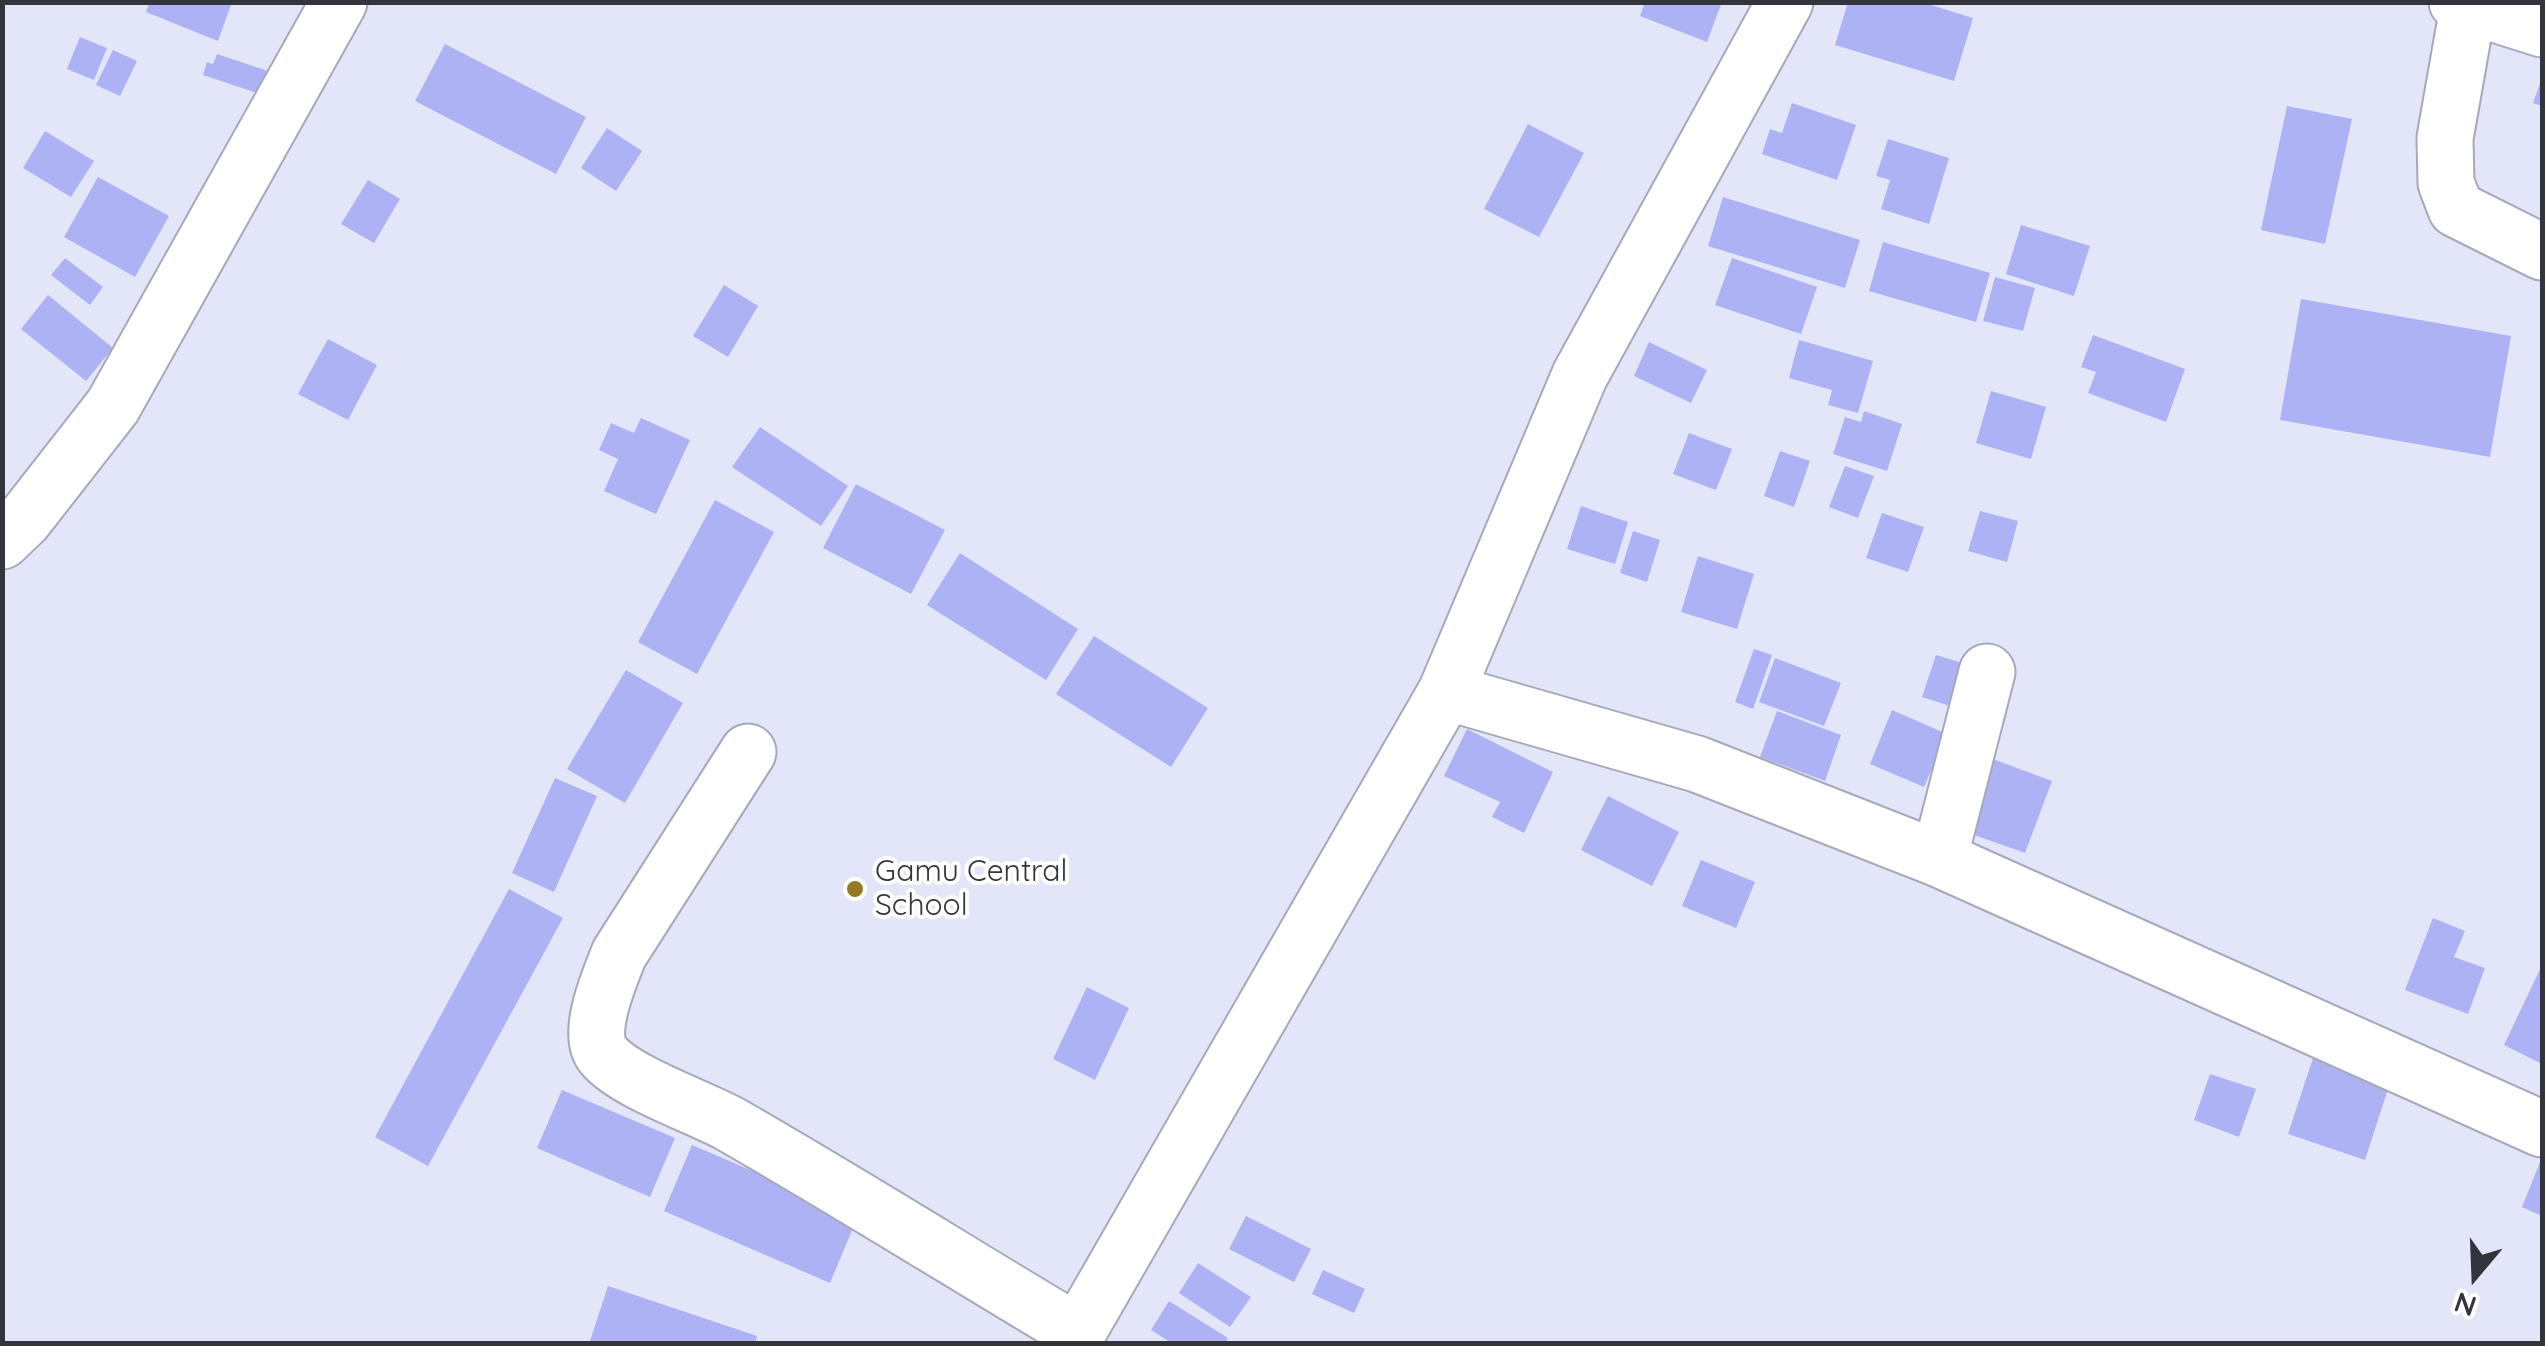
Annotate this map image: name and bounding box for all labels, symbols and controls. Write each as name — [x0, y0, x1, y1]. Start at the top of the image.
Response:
place label: Gamu Central School — [875, 854, 1067, 924]
marker: Gamu Central School — [844, 878, 866, 900]
north arrow — [2425, 1226, 2525, 1326]
text: N — [2450, 1285, 2481, 1325]

